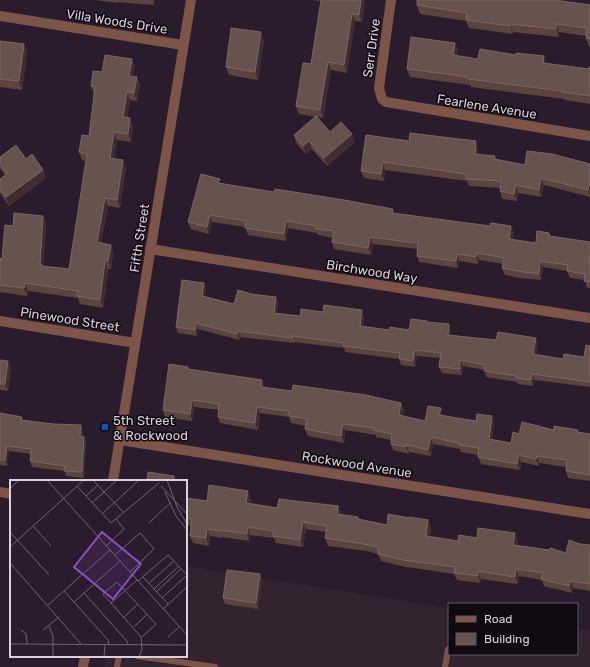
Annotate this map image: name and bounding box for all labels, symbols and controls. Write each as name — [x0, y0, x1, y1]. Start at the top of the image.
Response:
street label: Villa Woods Drive — [65, 6, 168, 37]
street label: Serr Drive — [360, 18, 383, 79]
street label: Fearlene Avenue — [436, 91, 538, 122]
street label: Fifth Street — [127, 203, 152, 274]
street label: Birchwood Way — [325, 257, 418, 286]
street label: Pinewood Street — [19, 304, 121, 335]
place label: 5th Street & Rockwood — [113, 413, 188, 443]
marker: 5th Street & Rockwood — [100, 422, 110, 432]
street label: Rockwood Avenue — [301, 448, 413, 481]
inset map — [10, 480, 187, 657]
legend — [448, 603, 578, 655]
text: Road — [484, 612, 512, 626]
text: Building — [484, 632, 530, 646]

